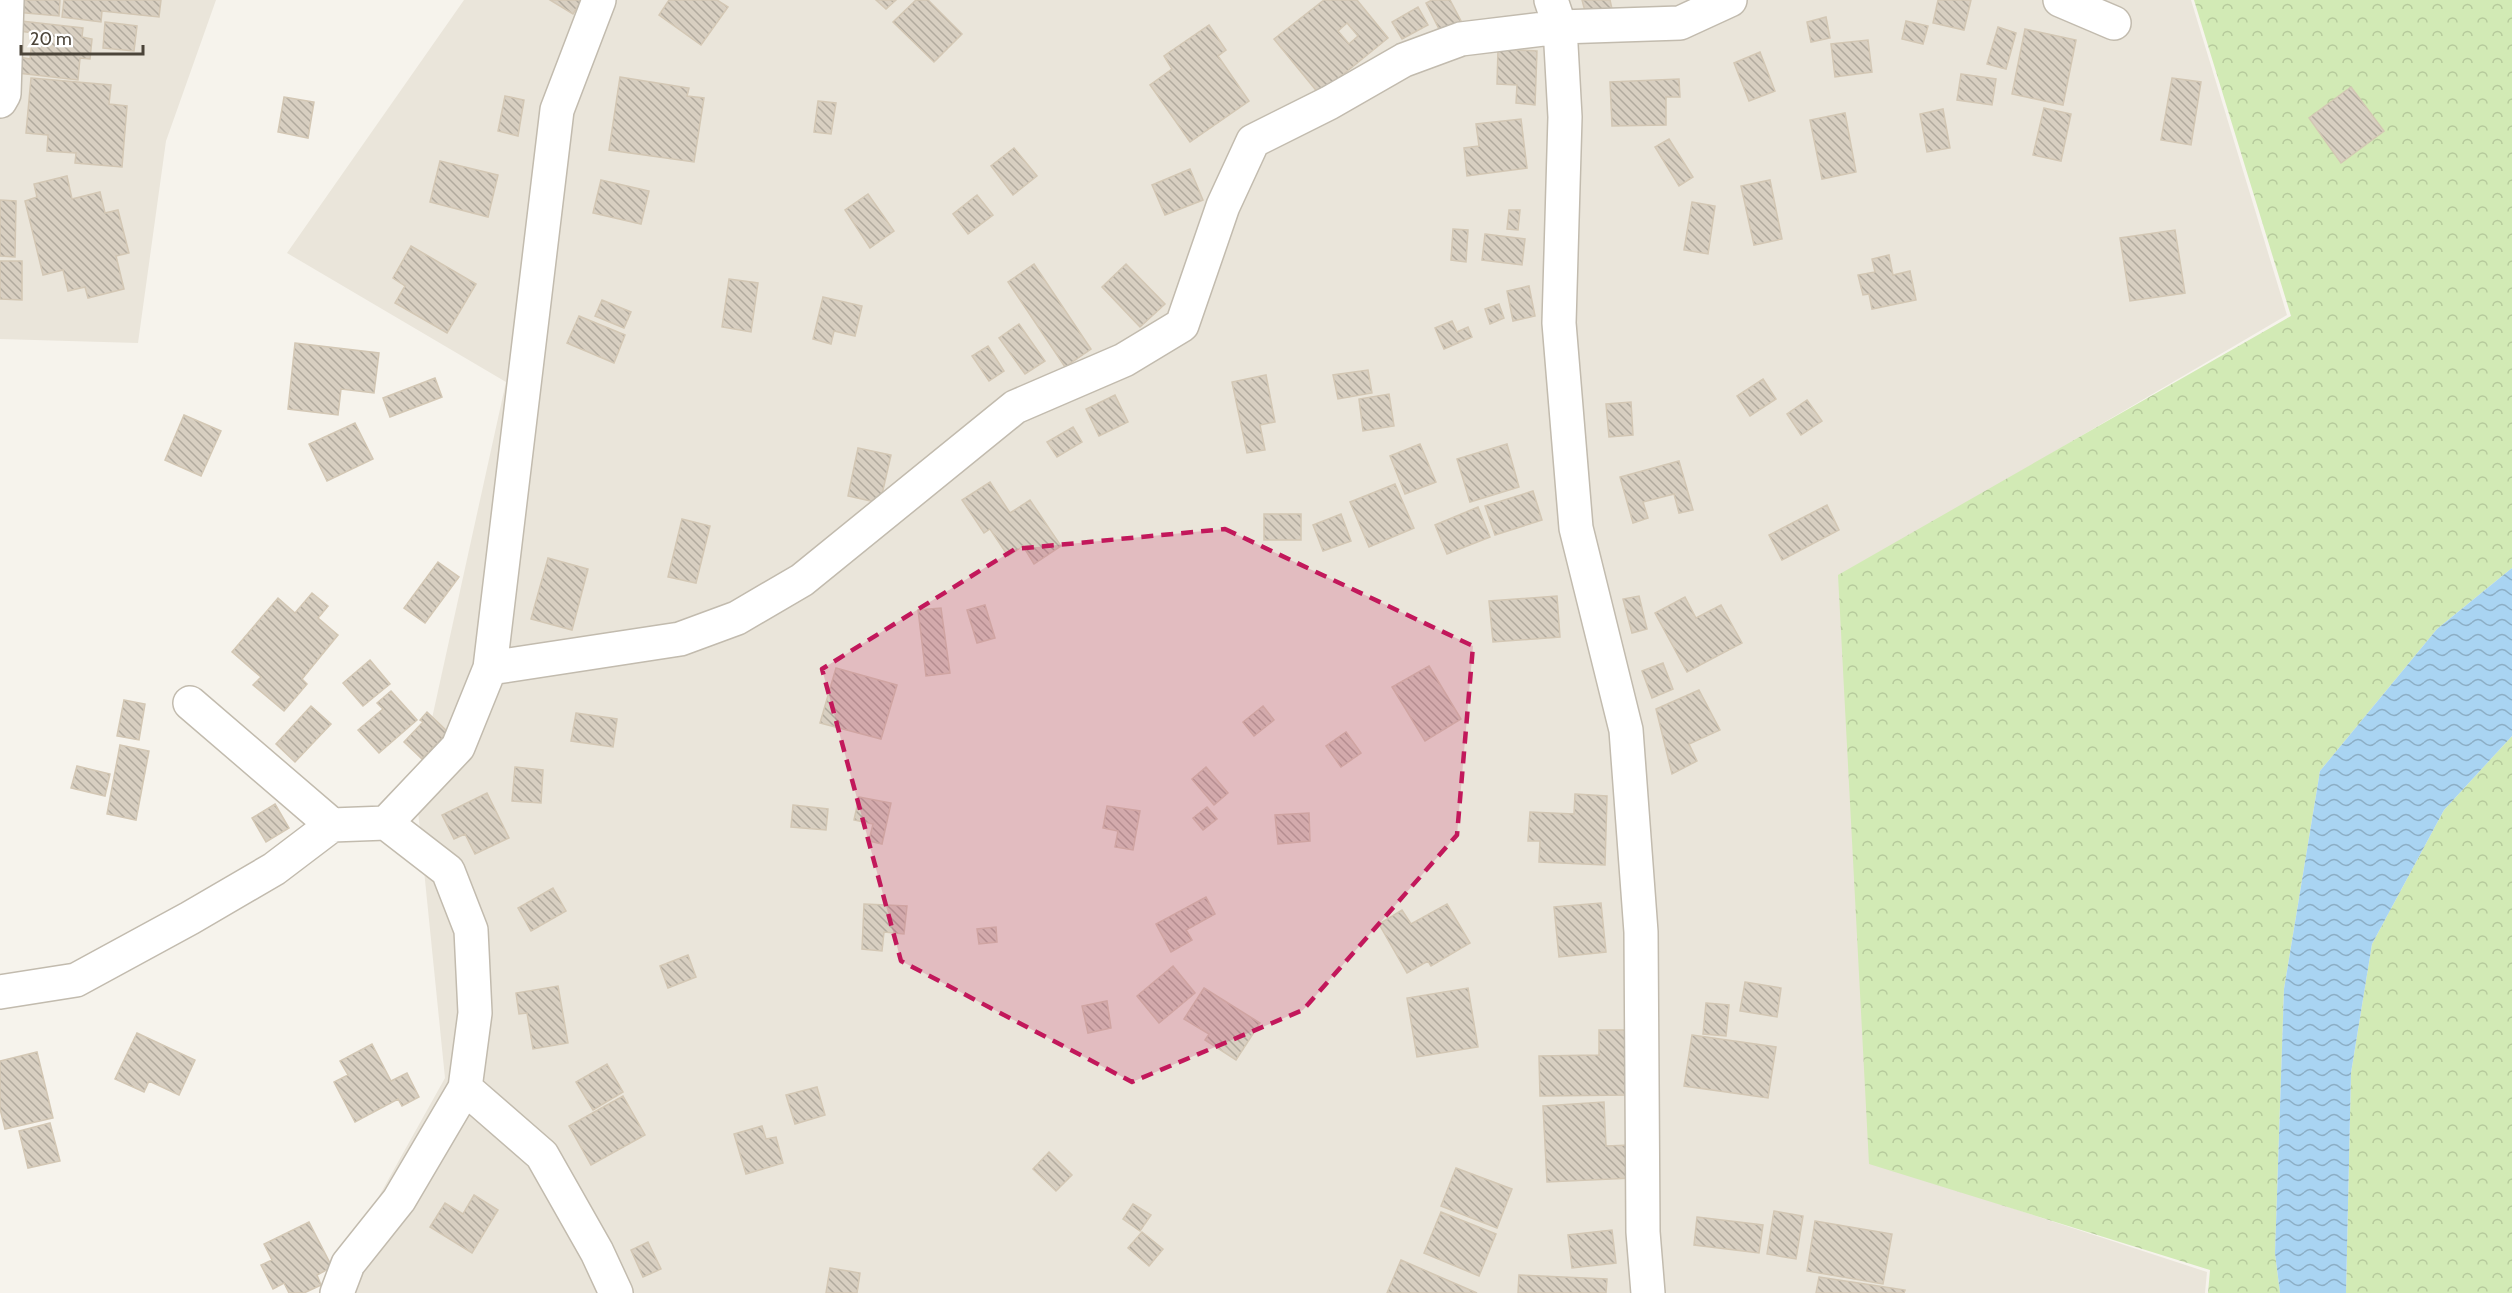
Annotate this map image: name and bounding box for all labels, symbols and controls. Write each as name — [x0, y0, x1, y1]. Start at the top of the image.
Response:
scale bar — [21, 18, 142, 56]
text: 20 m — [30, 28, 72, 50]

